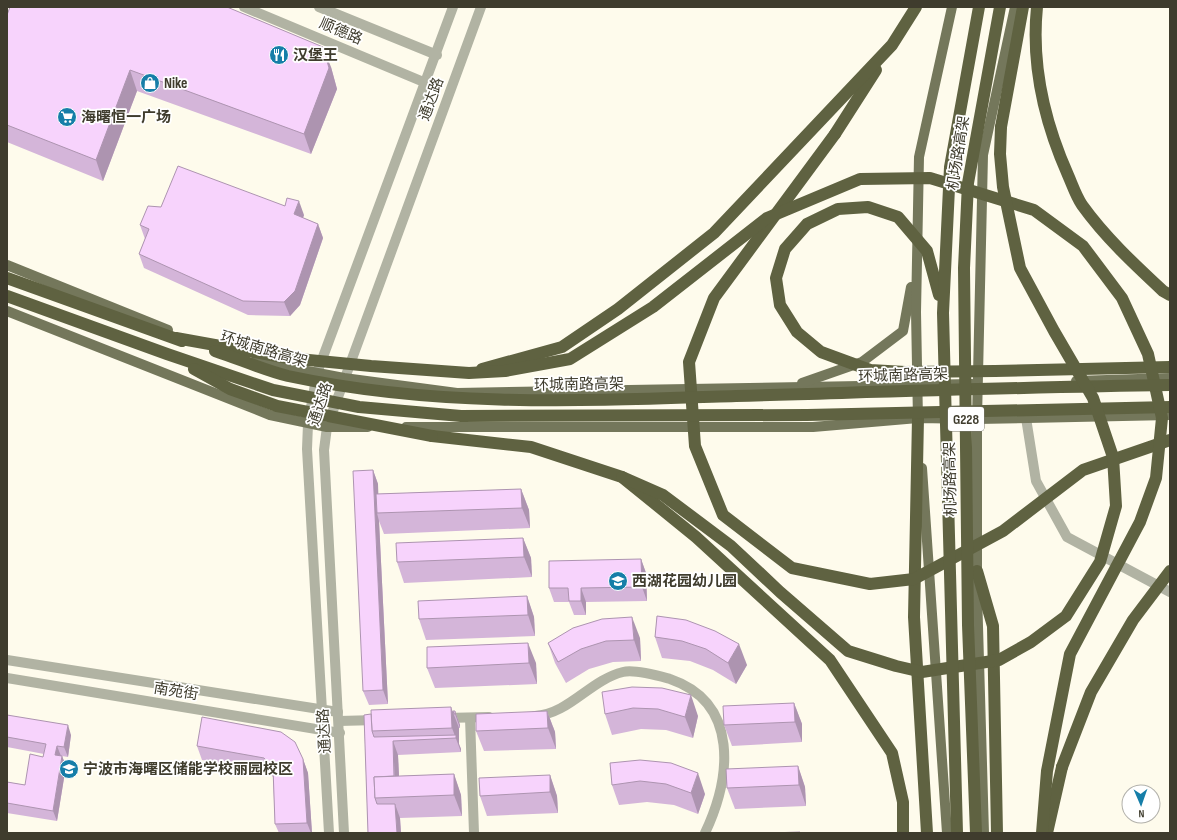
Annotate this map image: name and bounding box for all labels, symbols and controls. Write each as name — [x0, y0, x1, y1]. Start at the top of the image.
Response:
street label: 顺德路 — [316, 14, 365, 49]
restaurant icon: 汉堡王 — [268, 44, 290, 66]
place label: 汉堡王 — [293, 46, 338, 65]
shop icon: Nike — [139, 72, 161, 94]
place label: Nike — [164, 74, 188, 93]
street label: 通达路 — [415, 75, 448, 124]
supermarket icon: 海曙恒一广场 — [56, 106, 78, 128]
place label: 海曙恒一广场 — [81, 108, 171, 127]
street label: 机场路高架 — [943, 115, 974, 192]
street label: 环城南路高架 — [218, 327, 310, 372]
street label: 环城南路高架 — [858, 364, 948, 387]
street label: 环城南路高架 — [534, 374, 624, 395]
street label: 通达路 — [304, 380, 336, 428]
road number: G228 — [948, 407, 984, 431]
street label: 机场路高架 — [940, 441, 961, 517]
school or university icon: 西湖花园幼儿园 — [607, 570, 629, 592]
place label: 西湖花园幼儿园 — [632, 572, 737, 591]
street label: 南苑街 — [152, 679, 200, 704]
street label: 通达路 — [314, 708, 335, 754]
school or university icon: 宁波市海曙区储能学校丽园校区 — [58, 758, 80, 780]
place label: 宁波市海曙区储能学校丽园校区 — [83, 760, 293, 779]
north arrow — [1121, 784, 1161, 824]
text: N — [1138, 807, 1144, 820]

